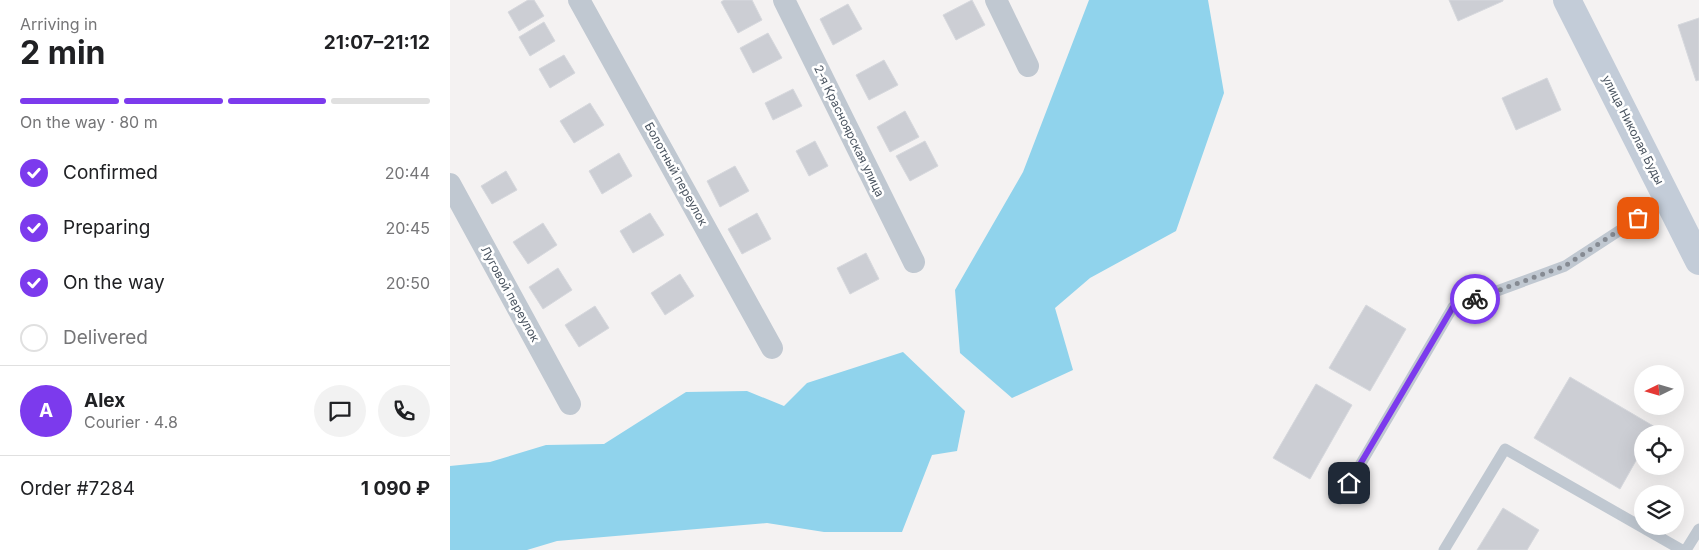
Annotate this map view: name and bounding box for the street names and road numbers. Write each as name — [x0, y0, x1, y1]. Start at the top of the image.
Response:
street label: 2-я Красноярская улица — [811, 63, 888, 199]
street label: улица Николая Буды — [1599, 72, 1668, 187]
street label: Болотный переулок — [642, 119, 711, 229]
street label: Луговой переулок — [478, 243, 543, 345]

